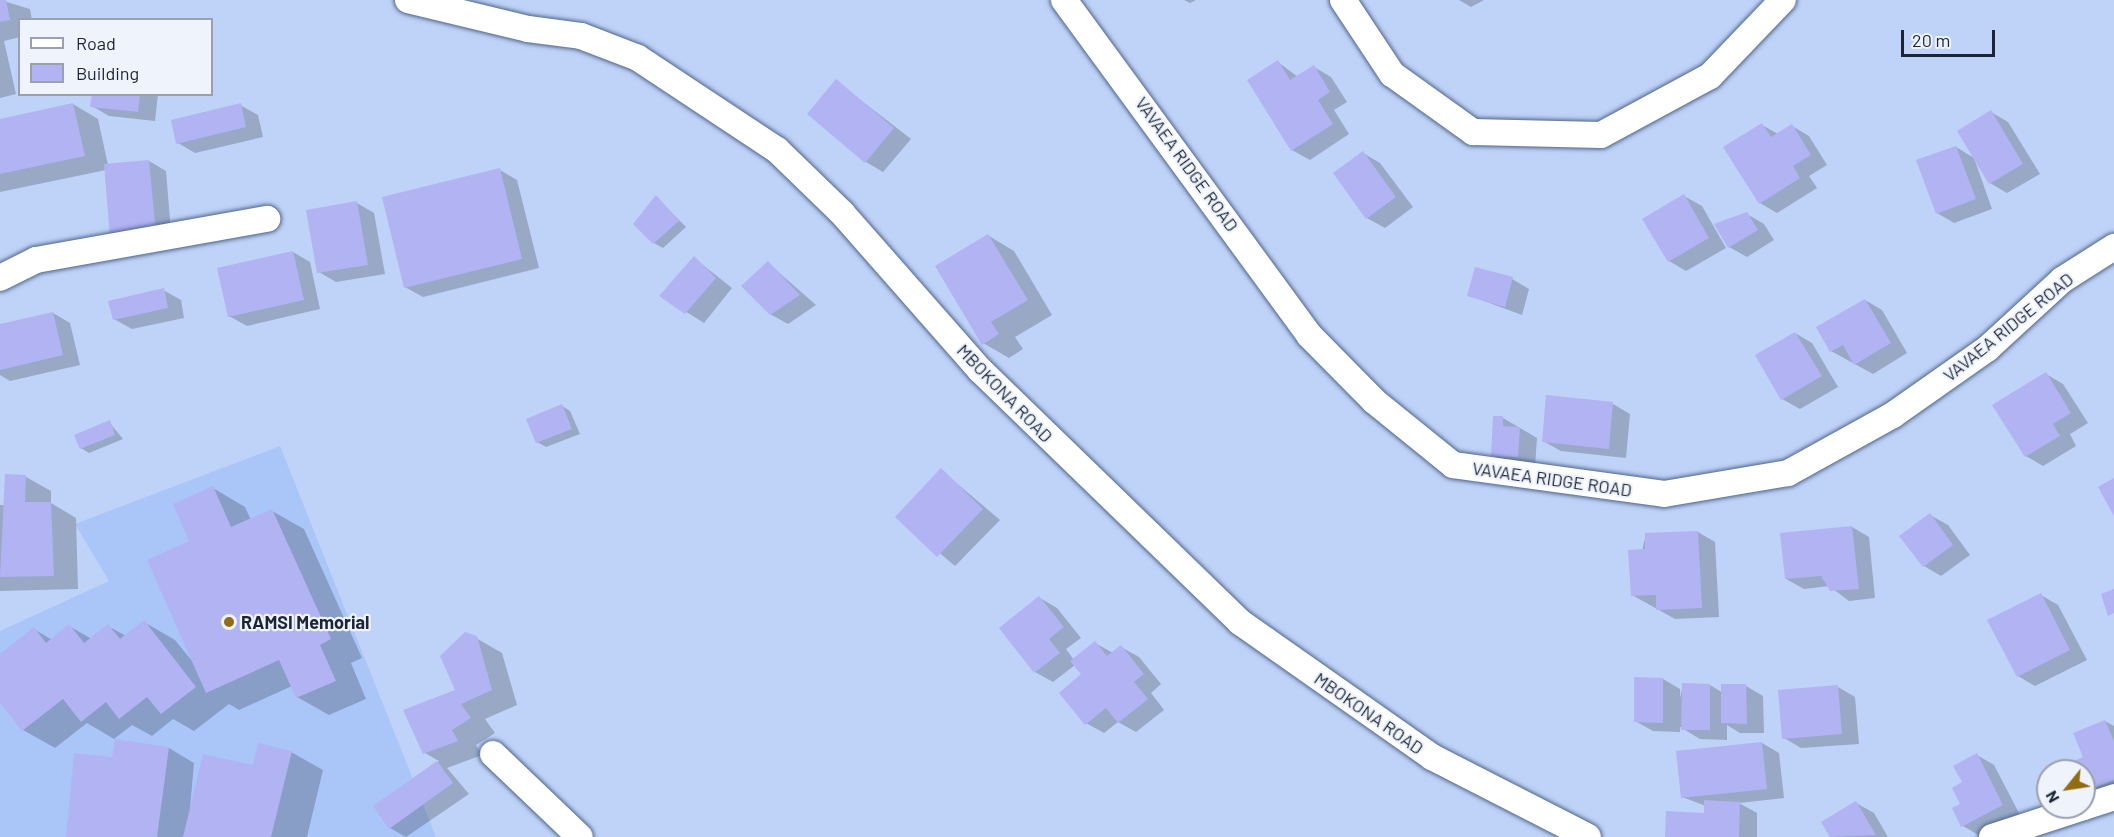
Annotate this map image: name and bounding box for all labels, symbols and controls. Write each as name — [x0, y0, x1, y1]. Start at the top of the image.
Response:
legend — [18, 18, 213, 96]
scale bar — [1904, 18, 1998, 56]
text: 20 m — [1912, 29, 1950, 51]
text: Road — [76, 32, 116, 54]
text: Building — [76, 62, 139, 84]
street label: VAVAEA RIDGE ROAD — [1131, 93, 1243, 235]
street label: VAVAEA RIDGE ROAD — [1939, 268, 2077, 386]
street label: MBOKONA ROAD — [953, 339, 1057, 447]
street label: VAVAEA RIDGE ROAD — [1471, 457, 1633, 501]
place label: RAMSI Memorial — [241, 611, 369, 633]
marker: RAMSI Memorial — [222, 615, 236, 629]
street label: MBOKONA ROAD — [1310, 667, 1428, 759]
north arrow — [2036, 759, 2096, 819]
text: N — [2041, 788, 2063, 807]

